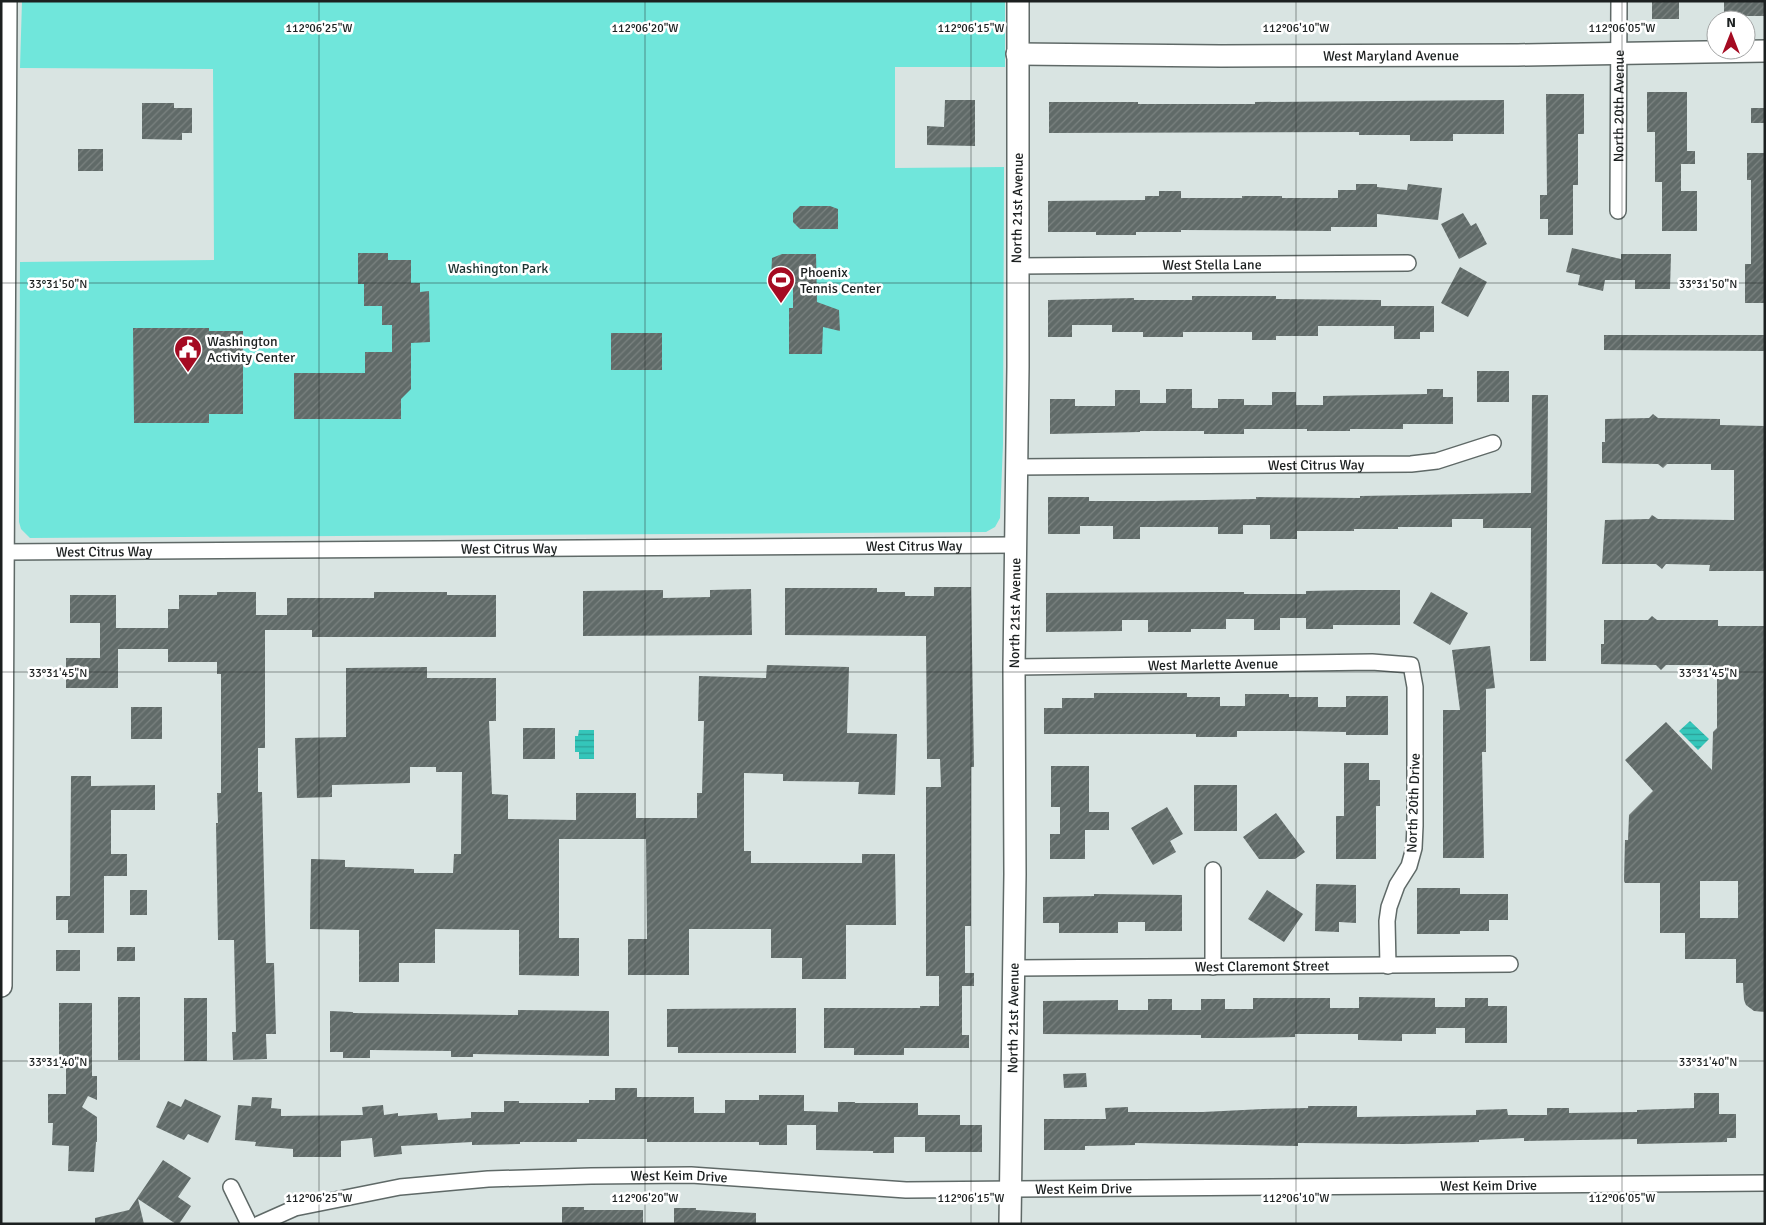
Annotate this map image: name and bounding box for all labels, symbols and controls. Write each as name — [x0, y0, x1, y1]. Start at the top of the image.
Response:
north arrow — [1706, 10, 1756, 60]
text: N — [1726, 14, 1736, 31]
text: 112°06'25"W — [285, 21, 353, 36]
text: 112°06'20"W — [611, 21, 679, 36]
text: 112°06'15"W — [937, 21, 1005, 36]
text: 112°06'10"W — [1262, 21, 1330, 36]
text: 112°06'05"W — [1588, 21, 1656, 36]
street label: West Maryland Avenue — [1323, 47, 1459, 65]
street label: North 20th Avenue — [1610, 50, 1628, 162]
street label: North 21st Avenue — [1008, 152, 1027, 264]
street label: West Stella Lane — [1162, 256, 1262, 274]
park label: Washington Park — [448, 260, 548, 277]
place label: Phoenix Tennis Center — [800, 264, 882, 297]
sports icon: Phoenix Tennis Center — [766, 265, 796, 304]
text: 33°31'50"N — [29, 277, 87, 292]
text: 33°31'50"N — [1679, 277, 1737, 292]
place label: Washington Activity Center — [207, 333, 296, 366]
public building icon: Washington Activity Center — [173, 334, 203, 373]
street label: West Citrus Way — [1268, 456, 1365, 474]
street label: West Citrus Way — [866, 537, 963, 555]
street label: West Citrus Way — [461, 540, 558, 558]
street label: West Citrus Way — [56, 543, 153, 561]
street label: North 21st Avenue — [1006, 557, 1024, 669]
street label: West Marlette Avenue — [1148, 655, 1278, 674]
text: 33°31'45"N — [29, 666, 87, 681]
text: 33°31'45"N — [1679, 666, 1737, 681]
street label: North 20th Drive — [1403, 753, 1424, 853]
street label: West Claremont Street — [1195, 957, 1330, 976]
street label: North 21st Avenue — [1004, 962, 1023, 1074]
text: 33°31'40"N — [29, 1055, 87, 1070]
text: 33°31'40"N — [1679, 1055, 1737, 1070]
street label: West Keim Drive — [631, 1167, 728, 1187]
street label: West Keim Drive — [1440, 1177, 1537, 1195]
street label: West Keim Drive — [1035, 1180, 1132, 1198]
text: 112°06'25"W — [285, 1191, 353, 1206]
text: 112°06'20"W — [611, 1191, 679, 1206]
text: 112°06'15"W — [937, 1191, 1005, 1206]
text: 112°06'10"W — [1262, 1191, 1330, 1206]
text: 112°06'05"W — [1588, 1191, 1656, 1206]

